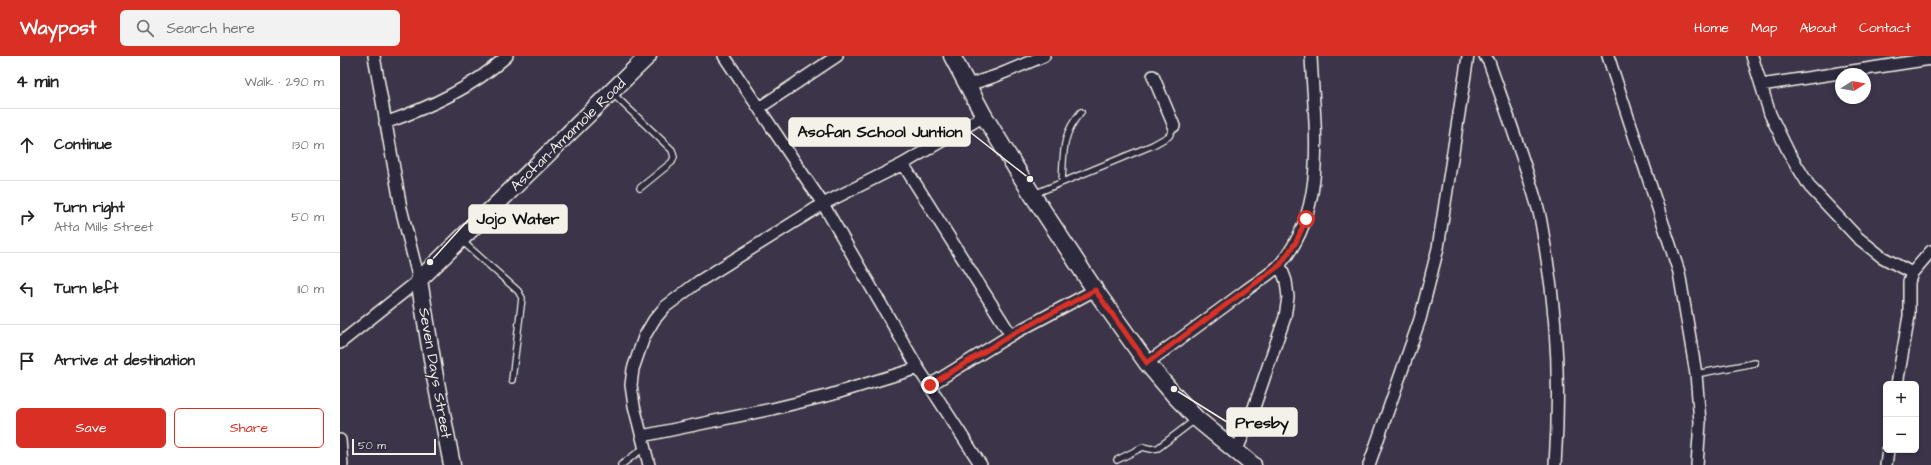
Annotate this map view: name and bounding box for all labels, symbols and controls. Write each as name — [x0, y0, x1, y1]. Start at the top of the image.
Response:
search box — [120, 10, 400, 46]
text: Waypost — [20, 15, 96, 42]
icon: search — [134, 17, 156, 39]
text: Search here — [166, 18, 255, 39]
text: Home — [1694, 18, 1729, 38]
text: Map — [1751, 18, 1777, 38]
text: About — [1799, 18, 1837, 38]
text: Contact — [1859, 18, 1911, 38]
north arrow — [1835, 68, 1871, 104]
text: 4 min — [16, 70, 59, 94]
text: Walk · 290 m — [245, 73, 324, 91]
street label: Asofan-Amamole Road — [505, 73, 630, 196]
callout: Asofan School Juntion — [789, 118, 970, 146]
text: Asofan School Juntion — [797, 121, 963, 143]
icon: ahead — [16, 134, 38, 156]
text: Continue — [54, 134, 112, 155]
text: 130 m — [292, 136, 324, 154]
text: Turn right — [54, 197, 125, 218]
callout: Jojo Water — [469, 205, 567, 233]
icon: right — [16, 206, 38, 228]
text: 50 m — [291, 208, 324, 226]
text: Jojo Water — [476, 208, 560, 230]
route start — [1297, 210, 1315, 228]
text: Atta Mills Street — [54, 218, 153, 236]
icon: left — [16, 278, 38, 300]
text: Turn left — [54, 278, 118, 299]
text: 110 m — [297, 280, 324, 298]
street label: Seven Days Street — [412, 306, 457, 440]
icon: arrive — [16, 350, 38, 372]
text: Arrive at destination — [54, 350, 195, 371]
route end — [921, 376, 939, 394]
map controls — [1883, 381, 1919, 453]
button: + — [1883, 381, 1919, 417]
button: Save — [16, 408, 166, 448]
button: Share — [174, 408, 324, 448]
callout: Presby — [1227, 408, 1297, 436]
text: Presby — [1235, 412, 1289, 435]
button: − — [1883, 417, 1919, 453]
scale bar — [352, 437, 436, 456]
text: 50 m — [358, 438, 386, 453]

